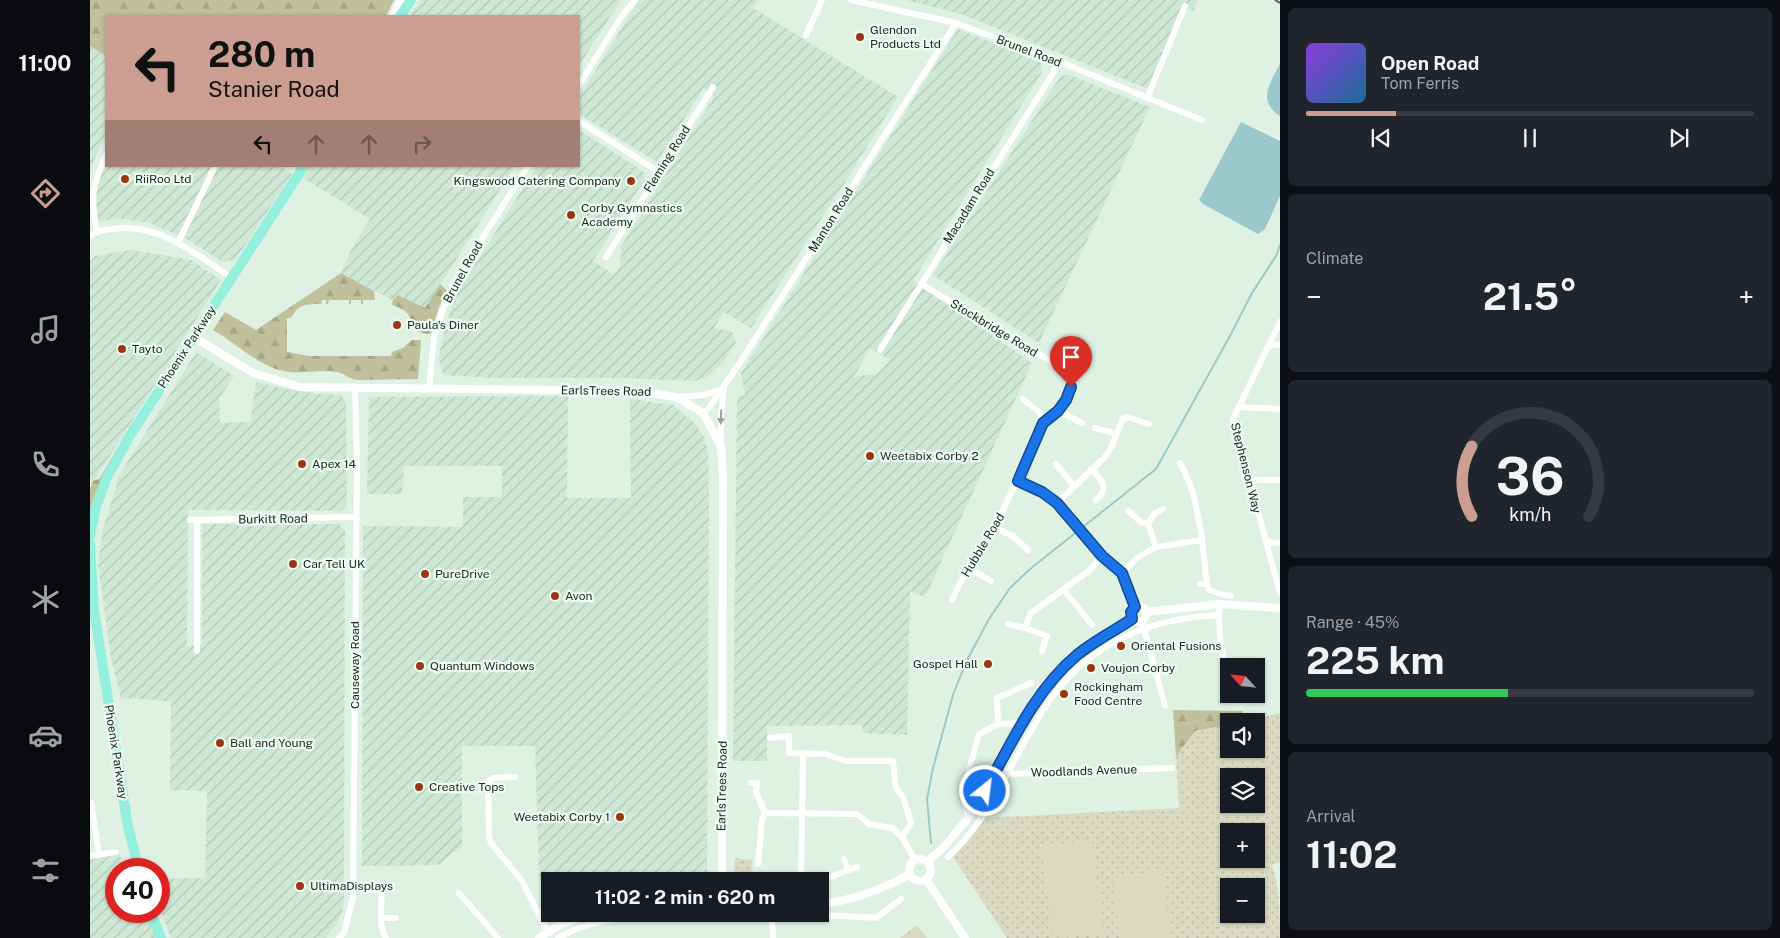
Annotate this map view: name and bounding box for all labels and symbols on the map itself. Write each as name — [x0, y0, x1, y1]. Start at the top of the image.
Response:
place label: Glendon Products Ltd — [870, 23, 941, 51]
marker: Glendon Products Ltd — [854, 31, 866, 43]
street label: Brunel Road — [995, 32, 1063, 70]
street label: Fleming Road — [641, 123, 693, 195]
street label: Macadam Road — [940, 166, 998, 246]
place label: RiiRoo Ltd — [135, 172, 191, 186]
marker: RiiRoo Ltd — [119, 173, 131, 185]
place label: Kingswood Catering Company — [453, 174, 622, 188]
marker: Kingswood Catering Company — [625, 175, 637, 187]
street label: Manton Road — [806, 185, 856, 255]
place label: Corby Gymnastics Academy — [581, 201, 682, 229]
marker: Corby Gymnastics Academy — [565, 209, 577, 221]
street label: Brunel Road — [440, 239, 486, 305]
street label: Stockbridge Road — [948, 296, 1040, 360]
street label: Phoenix Parkway — [155, 303, 219, 391]
place label: Paula's Diner — [407, 318, 479, 332]
marker: Paula's Diner — [391, 319, 403, 331]
pin — [1050, 336, 1092, 387]
place label: Tayto — [132, 342, 163, 356]
marker: Tayto — [116, 343, 128, 355]
street label: EarlsTrees Road — [561, 383, 651, 399]
one-way arrow — [717, 409, 725, 425]
street label: Stephenson Way — [1228, 421, 1264, 515]
place label: Weetabix Corby 2 — [880, 449, 979, 463]
marker: Weetabix Corby 2 — [864, 450, 876, 462]
place label: Apex 14 — [312, 457, 357, 471]
marker: Apex 14 — [296, 458, 308, 470]
street label: Burkitt Road — [238, 511, 308, 527]
street label: Hubble Road — [958, 511, 1008, 579]
place label: Car Tell UK — [303, 557, 365, 571]
marker: Car Tell UK — [287, 558, 299, 570]
place label: PureDrive — [435, 567, 490, 581]
marker: PureDrive — [419, 568, 431, 580]
place label: Avon — [565, 589, 593, 603]
marker: Avon — [549, 590, 561, 602]
street label: Causeway Road — [348, 621, 362, 709]
place label: Oriental Fusions — [1131, 639, 1221, 653]
marker: Oriental Fusions — [1115, 640, 1127, 652]
place label: Gospel Hall — [913, 657, 978, 671]
marker: Gospel Hall — [982, 658, 994, 670]
north arrow — [1220, 658, 1265, 702]
place label: Quantum Windows — [430, 659, 535, 673]
marker: Quantum Windows — [414, 660, 426, 672]
place label: Voujon Corby — [1101, 661, 1176, 675]
marker: Voujon Corby — [1085, 662, 1097, 674]
place label: Rockingham Food Centre — [1074, 680, 1143, 708]
marker: Rockingham Food Centre — [1058, 688, 1070, 700]
street label: Phoenix Parkway — [102, 704, 130, 801]
place label: Ball and Young — [230, 736, 313, 750]
marker: Ball and Young — [214, 737, 226, 749]
street label: EarlsTrees Road — [714, 741, 730, 831]
street label: Woodlands Avenue — [1031, 762, 1137, 780]
position arrow — [958, 764, 1010, 816]
place label: Creative Tops — [429, 780, 504, 794]
marker: Creative Tops — [413, 781, 425, 793]
place label: Weetabix Corby 1 — [514, 810, 610, 824]
marker: Weetabix Corby 1 — [614, 811, 626, 823]
speed limit sign: 40 — [105, 858, 170, 923]
place label: UltimaDisplays — [310, 879, 393, 893]
marker: UltimaDisplays — [294, 880, 306, 892]

